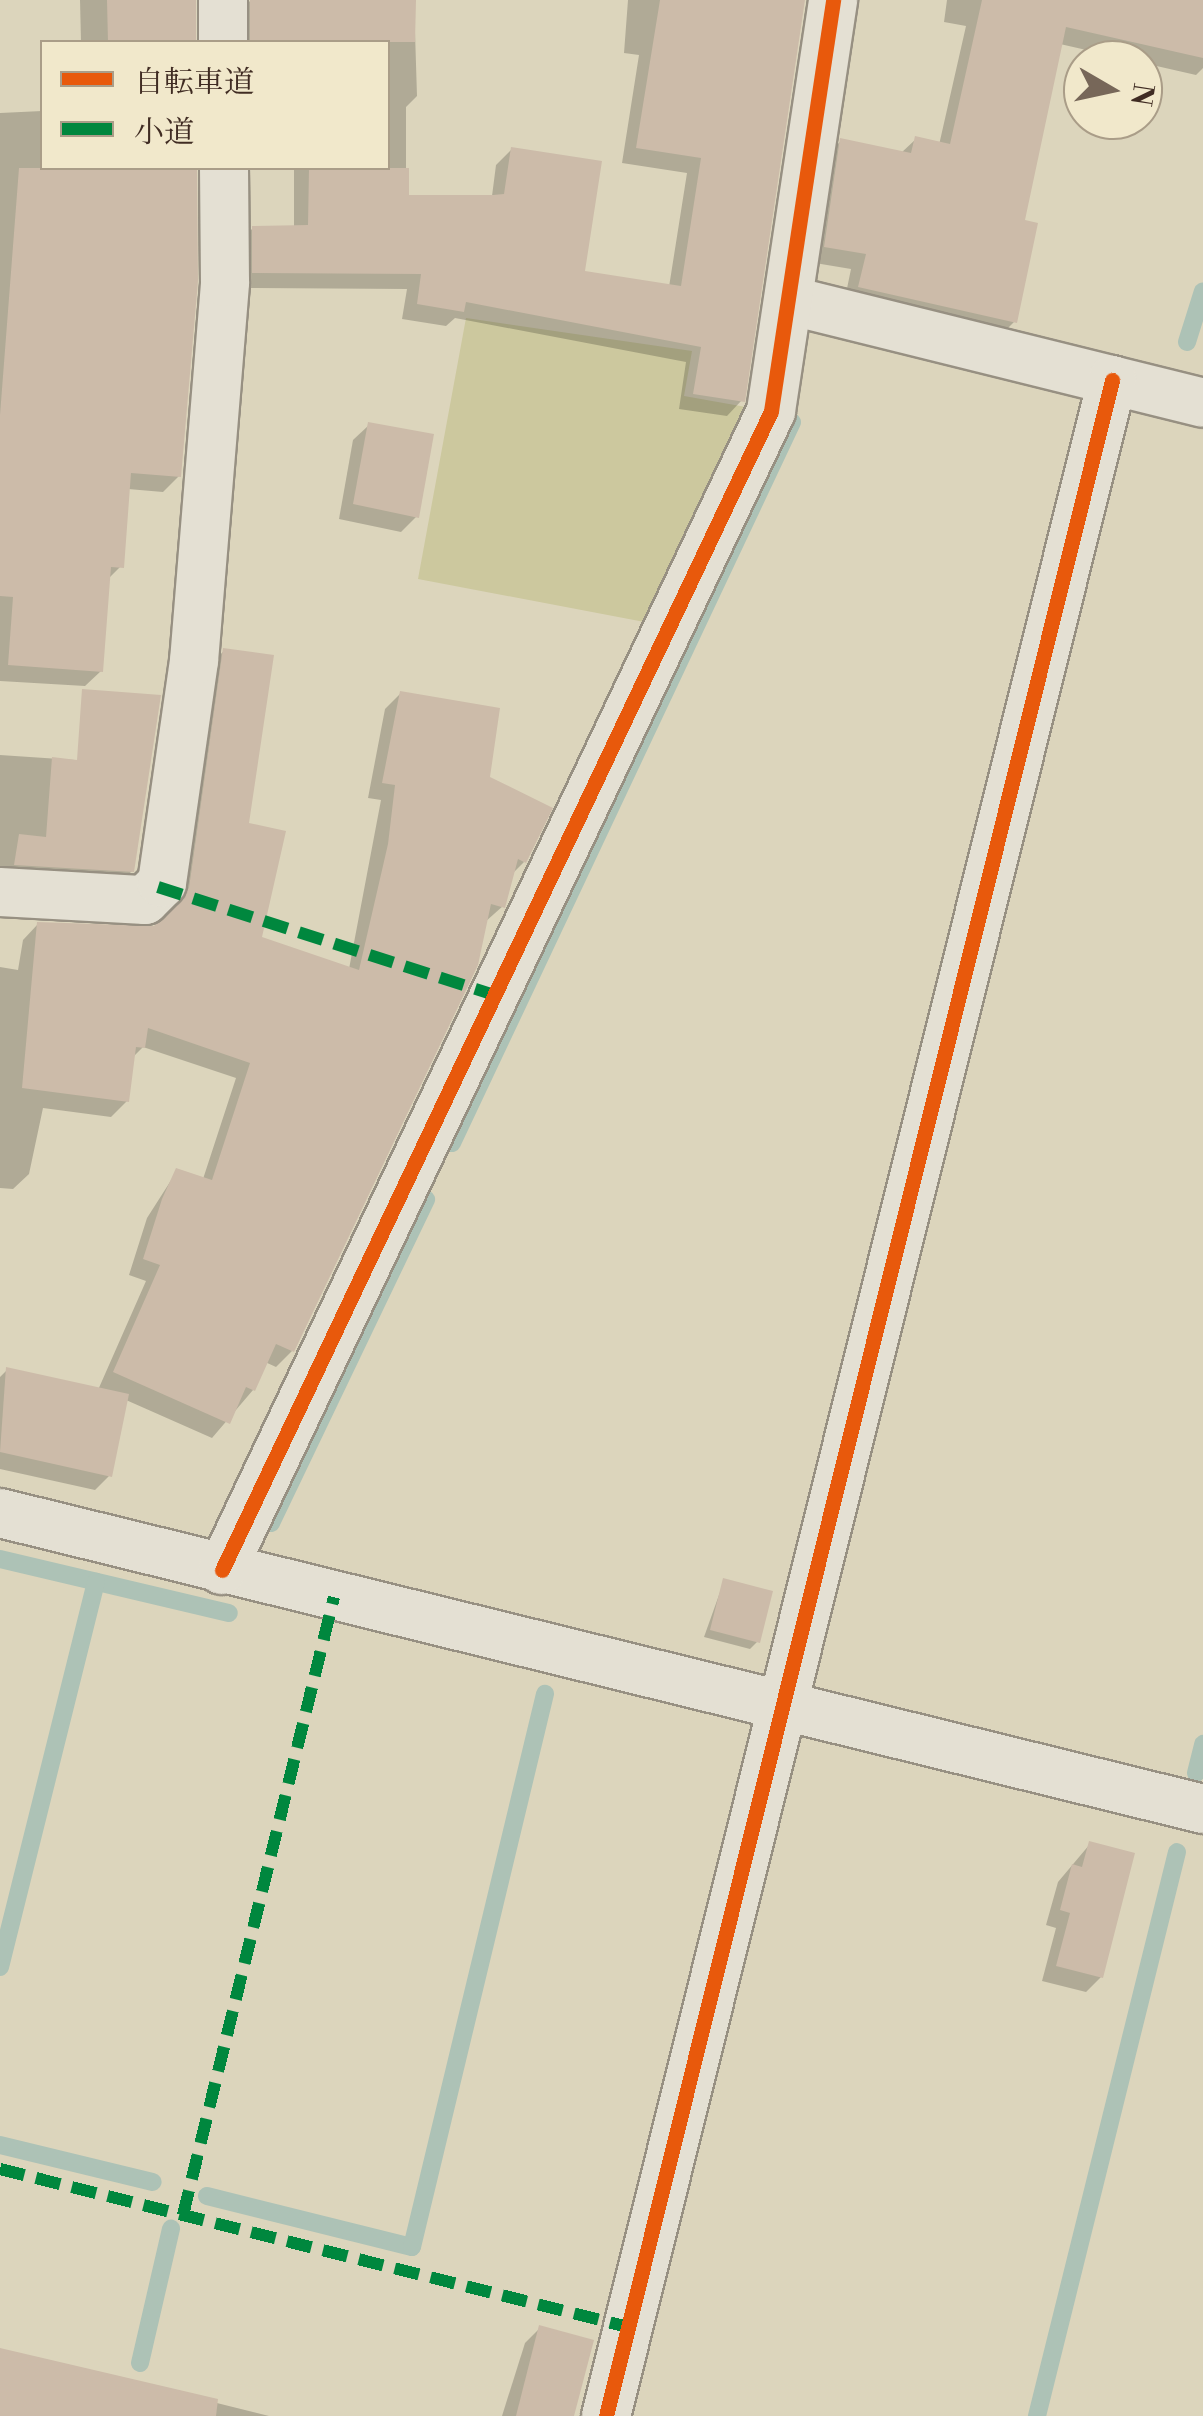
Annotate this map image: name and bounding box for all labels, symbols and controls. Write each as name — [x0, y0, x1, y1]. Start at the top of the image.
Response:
legend — [40, 40, 390, 170]
north arrow — [1063, 40, 1163, 140]
text: 自転車道 — [134, 64, 254, 102]
text: N — [1122, 81, 1160, 108]
text: 小道 — [134, 114, 194, 152]

